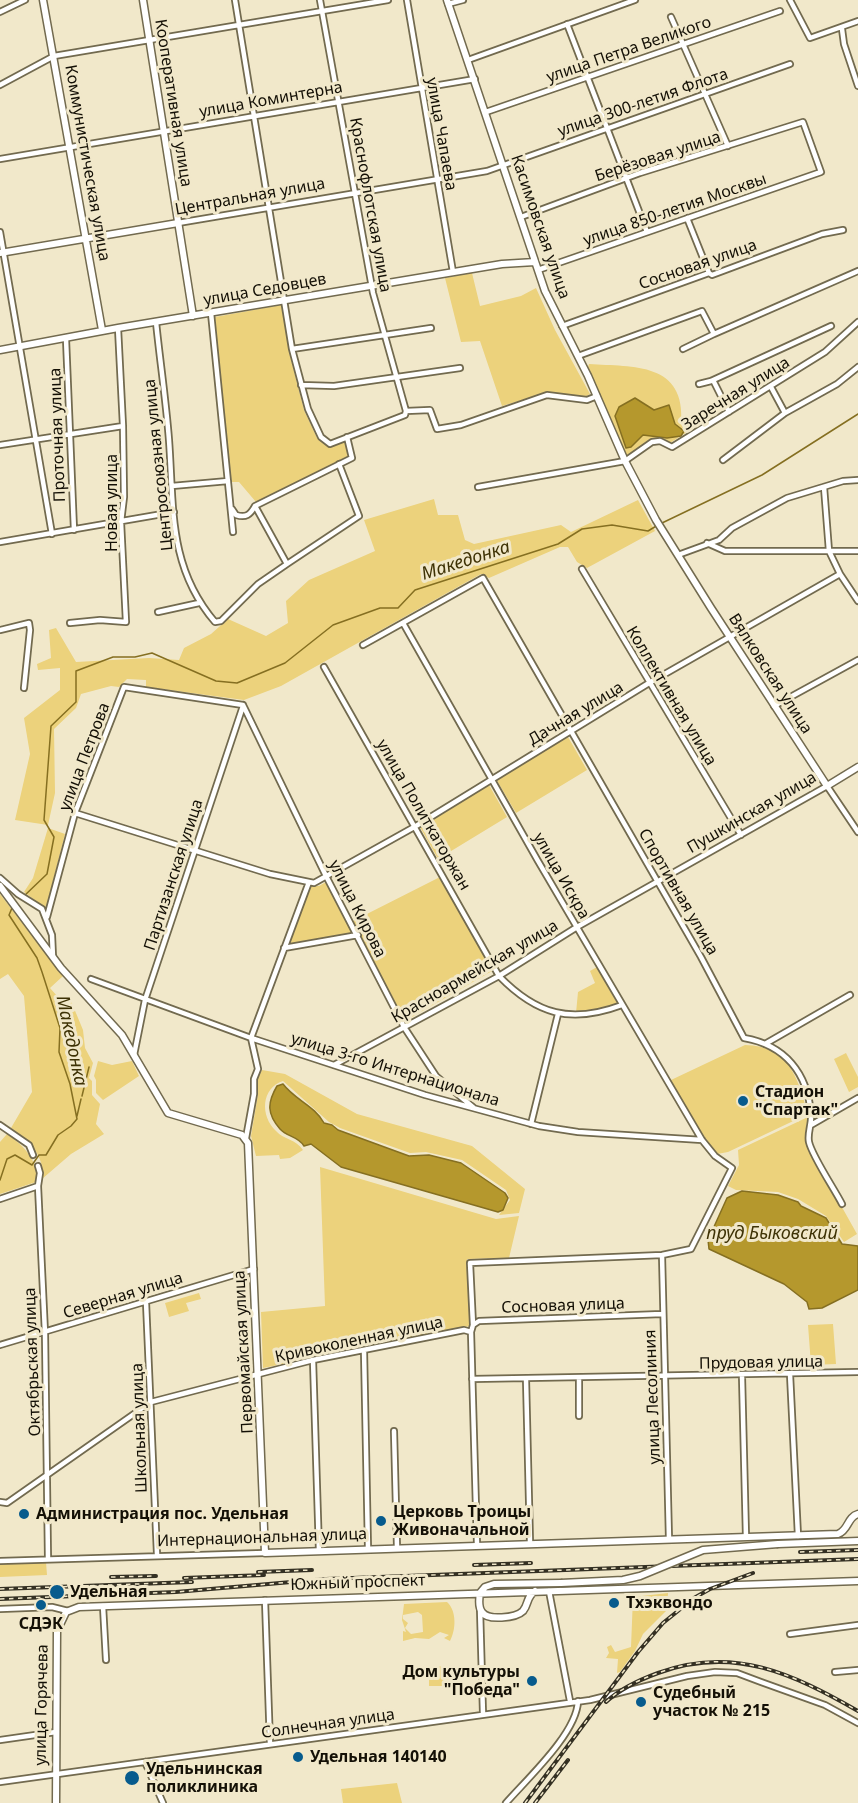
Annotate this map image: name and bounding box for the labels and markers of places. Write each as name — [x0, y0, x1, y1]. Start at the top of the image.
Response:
place label: Стадион "Спартак" — [755, 1082, 838, 1120]
marker: Стадион "Спартак" — [736, 1094, 750, 1108]
place label: Церковь Троицы Живоначальной — [393, 1502, 531, 1540]
place label: Администрация пос. Удельная — [36, 1504, 289, 1524]
marker: Администрация пос. Удельная — [17, 1507, 31, 1521]
marker: Церковь Троицы Живоначальной — [374, 1514, 388, 1528]
place label: Удельная — [70, 1582, 147, 1602]
marker: Удельная — [48, 1583, 66, 1601]
place label: Тхэквондо — [626, 1593, 713, 1613]
marker: Тхэквондо — [607, 1596, 621, 1610]
marker: СДЭК — [34, 1598, 48, 1612]
place label: СДЭК — [19, 1614, 63, 1634]
place label: Дом культуры "Победа" — [402, 1662, 520, 1700]
marker: Дом культуры "Победа" — [525, 1674, 539, 1688]
place label: Судебный участок № 215 — [653, 1683, 770, 1721]
marker: Судебный участок № 215 — [634, 1695, 648, 1709]
place label: Удельная 140140 — [310, 1747, 447, 1767]
marker: Удельная 140140 — [291, 1750, 305, 1764]
place label: Удельнинская поликлиника — [146, 1759, 263, 1797]
marker: Удельнинская поликлиника — [123, 1769, 141, 1787]

